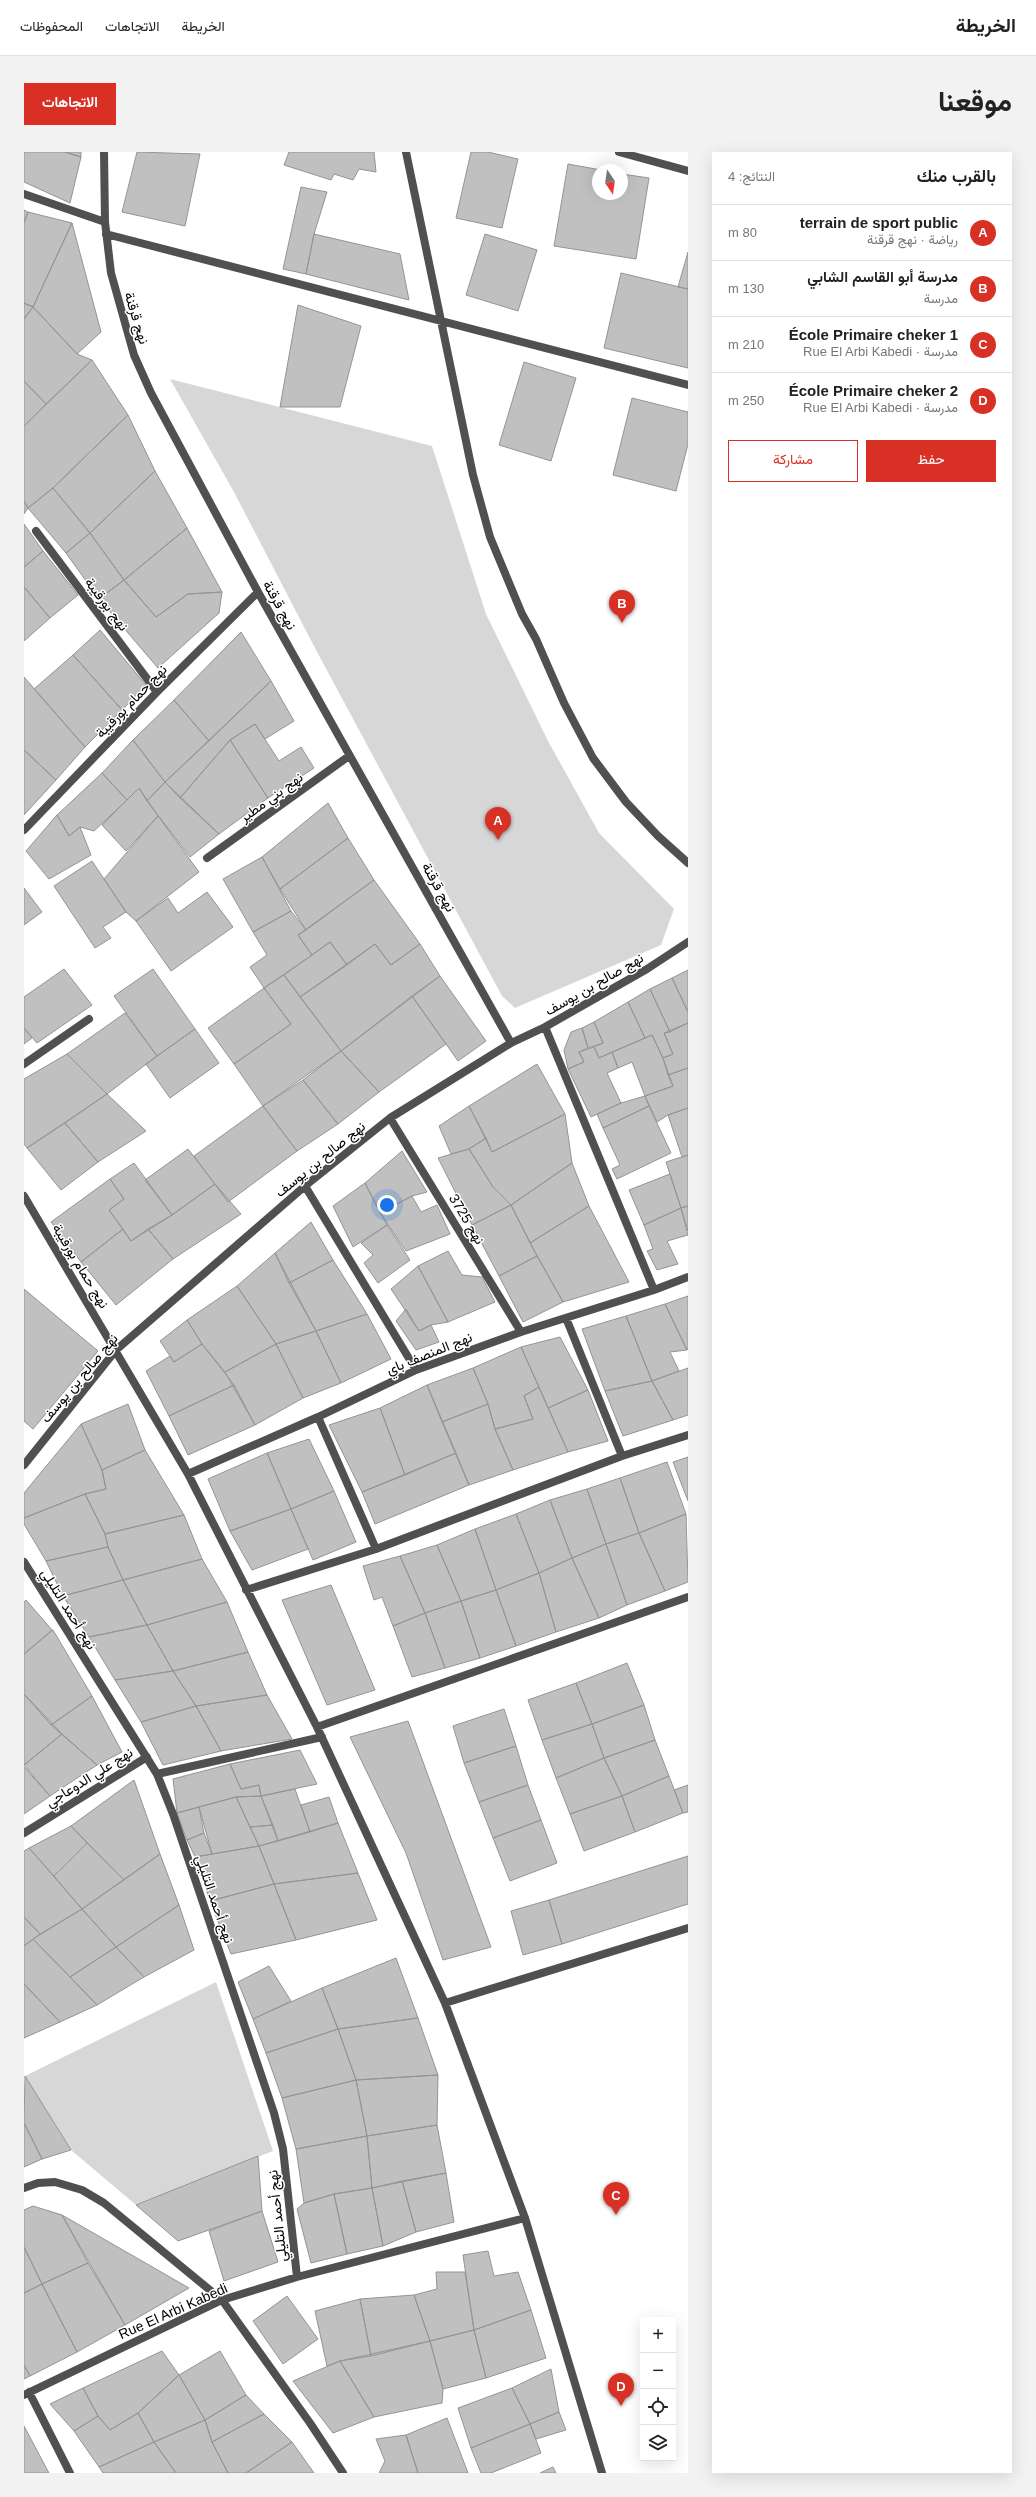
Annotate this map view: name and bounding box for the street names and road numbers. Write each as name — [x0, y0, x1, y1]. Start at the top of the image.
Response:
street label: نهج قرقنة — [119, 290, 153, 347]
street label: نهج بورقيبة — [79, 574, 132, 635]
street label: نهج قرقنة — [257, 578, 300, 634]
street label: نهج حمام بورقيبة — [92, 661, 172, 743]
street label: نهج بني مطير — [235, 769, 308, 829]
street label: نهج قرقنة — [416, 860, 459, 916]
street label: نهج صالح بن يوسف — [542, 949, 648, 1021]
street label: نهج صالح بن يوسف — [272, 1118, 370, 1202]
street label: نهج 3725 — [443, 1191, 488, 1249]
street label: نهج حمام بورقيبة — [47, 1221, 112, 1313]
street label: نهج المنصف باي — [384, 1329, 476, 1381]
street label: نهج صالح بن يوسف — [37, 1330, 123, 1428]
street label: نهج أحمد التليلي — [34, 1566, 100, 1654]
street label: نهج علي الدوعاجي — [43, 1744, 138, 1814]
street label: نهج أحمد التليلي — [189, 1853, 238, 1946]
street label: نهج أحمد التليلي — [264, 2169, 294, 2263]
street label: Rue El Arbi Kabedi — [116, 2280, 230, 2342]

